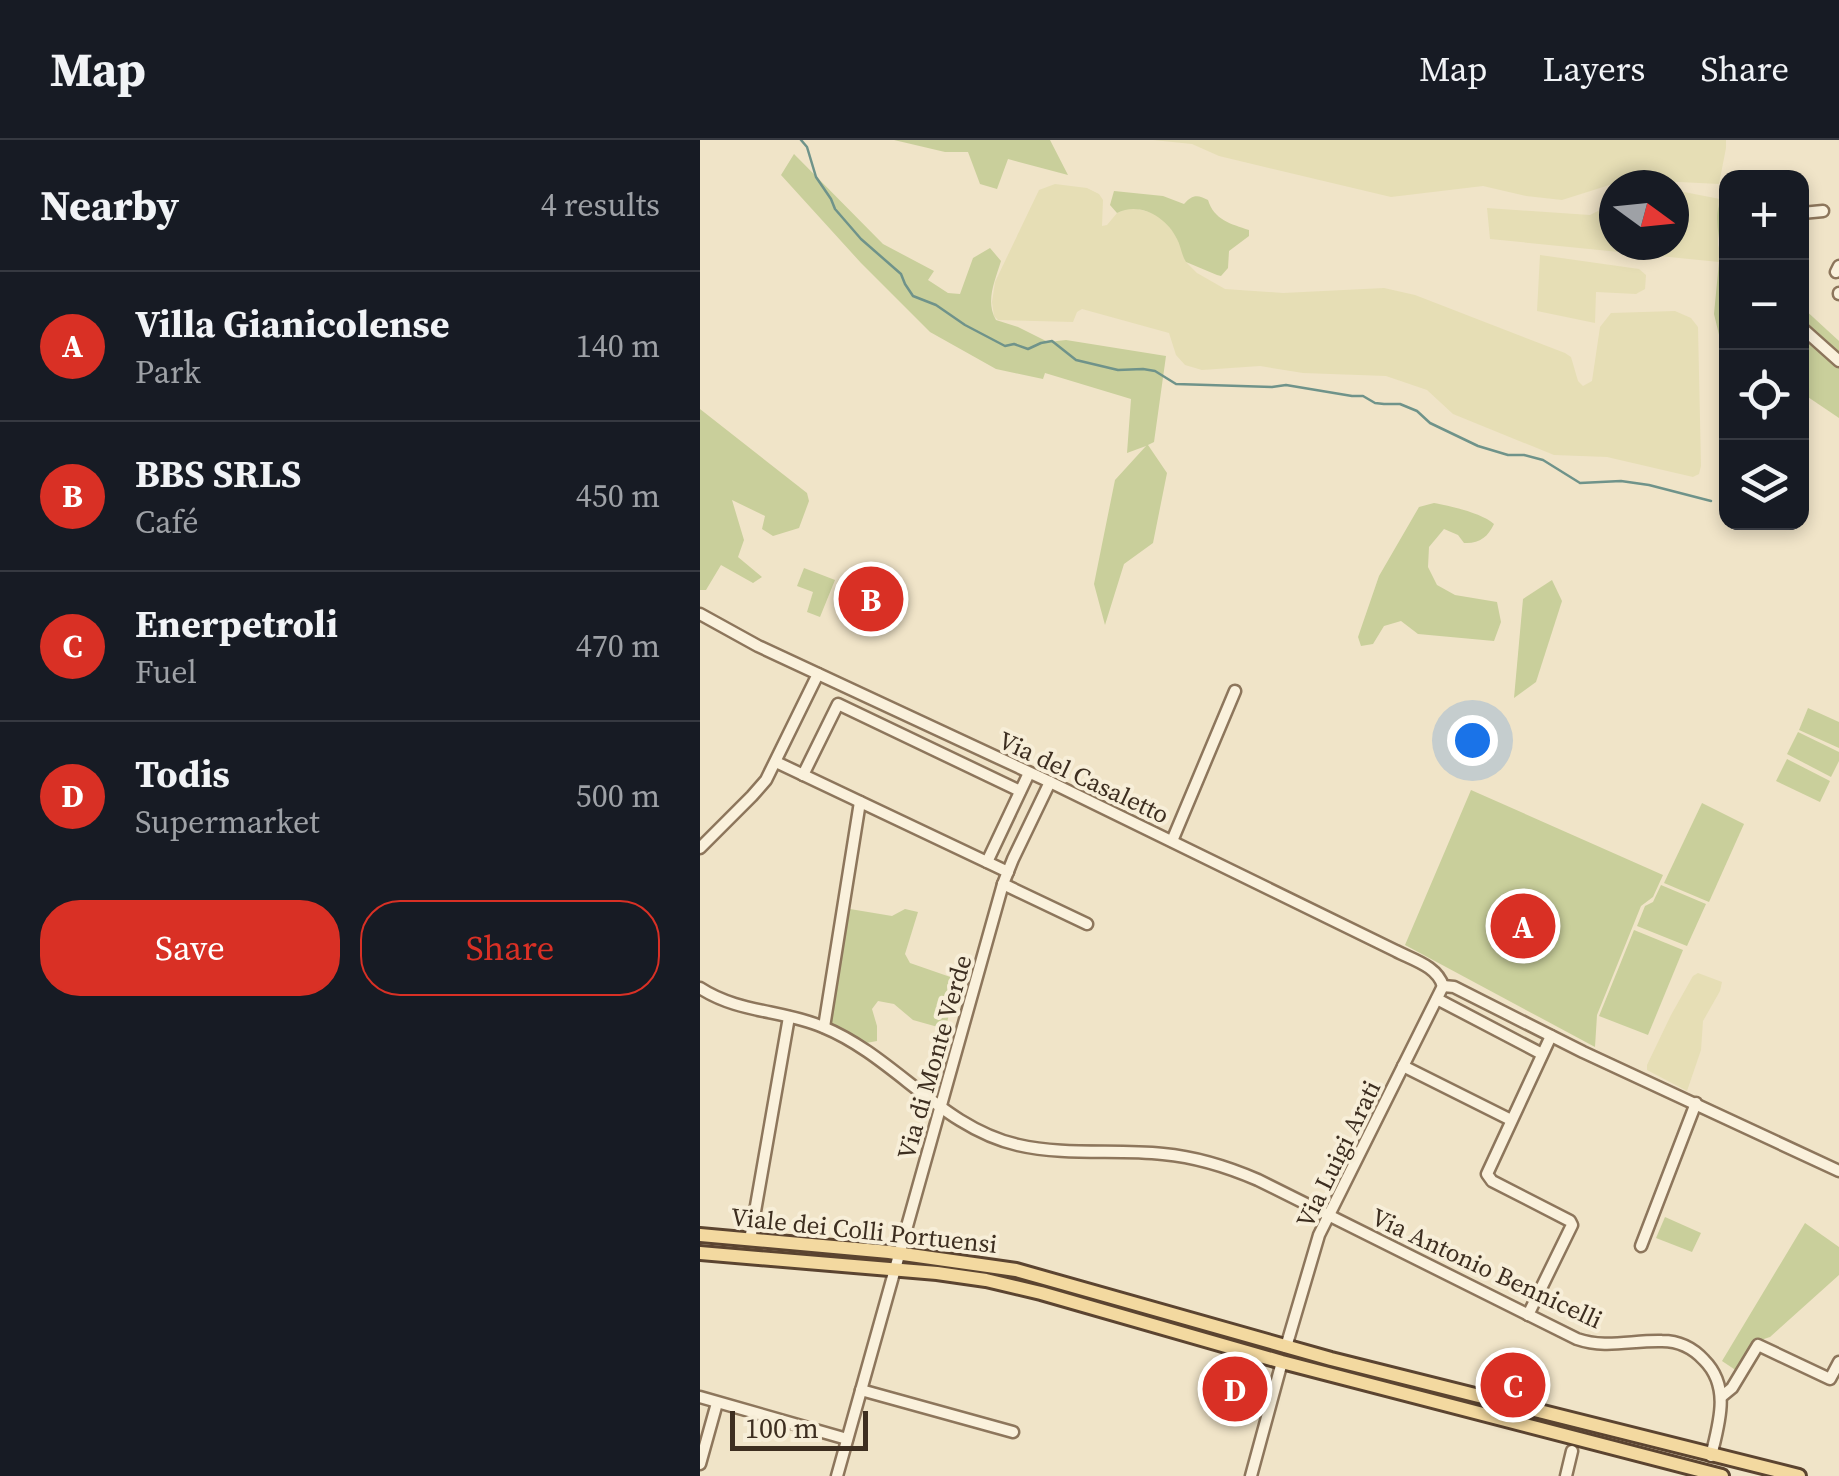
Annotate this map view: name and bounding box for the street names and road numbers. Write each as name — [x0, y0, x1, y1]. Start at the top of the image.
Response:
street label: Via del Casaletto — [993, 723, 1175, 831]
street label: Via di Monte Verde — [889, 951, 979, 1163]
street label: Via Luigi Arati — [1288, 1075, 1388, 1233]
street label: Viale dei Colli Portuensi — [729, 1199, 999, 1261]
street label: Via Antonio Bennicelli — [1366, 1200, 1608, 1336]

